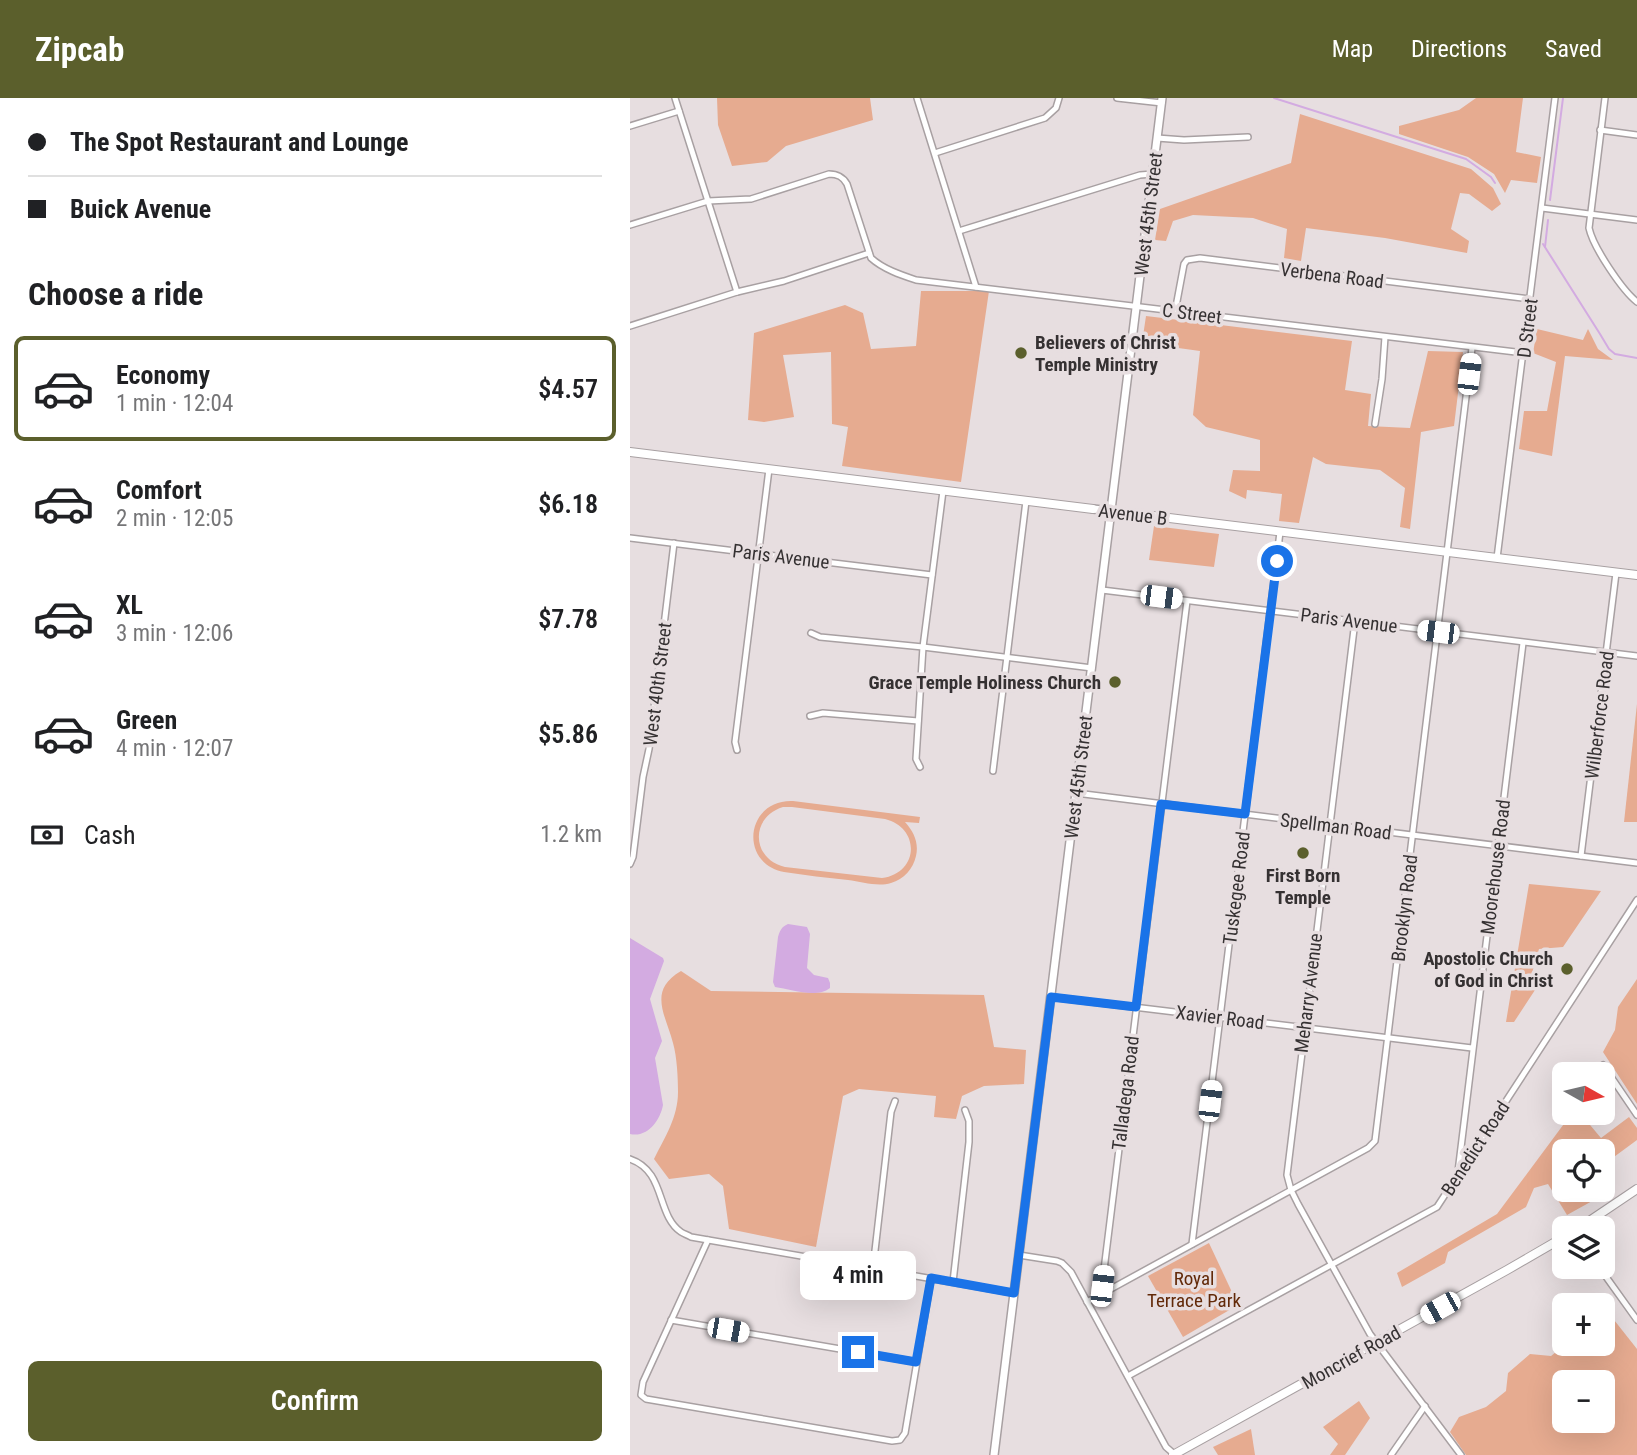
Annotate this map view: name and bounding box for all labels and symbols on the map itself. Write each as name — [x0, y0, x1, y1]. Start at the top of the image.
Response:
street label: West 45th Street — [1130, 151, 1167, 277]
street label: Verbena Road — [1279, 258, 1385, 293]
street label: D Street — [1512, 297, 1543, 359]
street label: C Street — [1161, 298, 1223, 329]
place label: Believers of Christ Temple Ministry — [1035, 331, 1176, 376]
marker: Believers of Christ Temple Ministry — [1013, 345, 1029, 361]
car — [1457, 352, 1482, 396]
street label: Avenue B — [1097, 499, 1169, 530]
street label: Paris Avenue — [731, 539, 831, 574]
route start — [1261, 545, 1293, 577]
car — [1139, 584, 1184, 610]
street label: Paris Avenue — [1299, 603, 1399, 638]
car — [1416, 619, 1461, 645]
street label: West 40th Street — [639, 621, 676, 747]
street label: Wilberforce Road — [1580, 650, 1619, 780]
place label: Grace Temple Holiness Church — [868, 671, 1101, 694]
marker: Grace Temple Holiness Church — [1107, 674, 1123, 690]
street label: West 45th Street — [1060, 714, 1097, 840]
street label: Moorehouse Road — [1476, 798, 1515, 936]
street label: Spellman Road — [1279, 808, 1393, 845]
street label: Tuskegee Road — [1218, 830, 1255, 946]
marker: First Born Temple — [1295, 845, 1311, 861]
street label: Brooklyn Road — [1387, 853, 1422, 963]
place label: First Born Temple — [1266, 864, 1340, 909]
street label: Meharry Avenue — [1290, 932, 1327, 1054]
place label: Apostolic Church of God in Christ — [1423, 947, 1553, 992]
marker: Apostolic Church of God in Christ — [1559, 961, 1575, 977]
street label: Xavier Road — [1174, 1001, 1266, 1034]
street label: Talladega Road — [1107, 1035, 1144, 1152]
north arrow — [1552, 1062, 1615, 1125]
car — [1198, 1079, 1223, 1123]
street label: Benedict Road — [1436, 1097, 1515, 1200]
callout: 4 min — [800, 1250, 916, 1300]
car — [1090, 1264, 1115, 1308]
park label: Royal Terrace Park — [1147, 1267, 1241, 1312]
car — [1417, 1289, 1464, 1327]
car — [706, 1316, 751, 1344]
street label: Moncrief Road — [1298, 1321, 1405, 1394]
route end — [842, 1336, 874, 1368]

